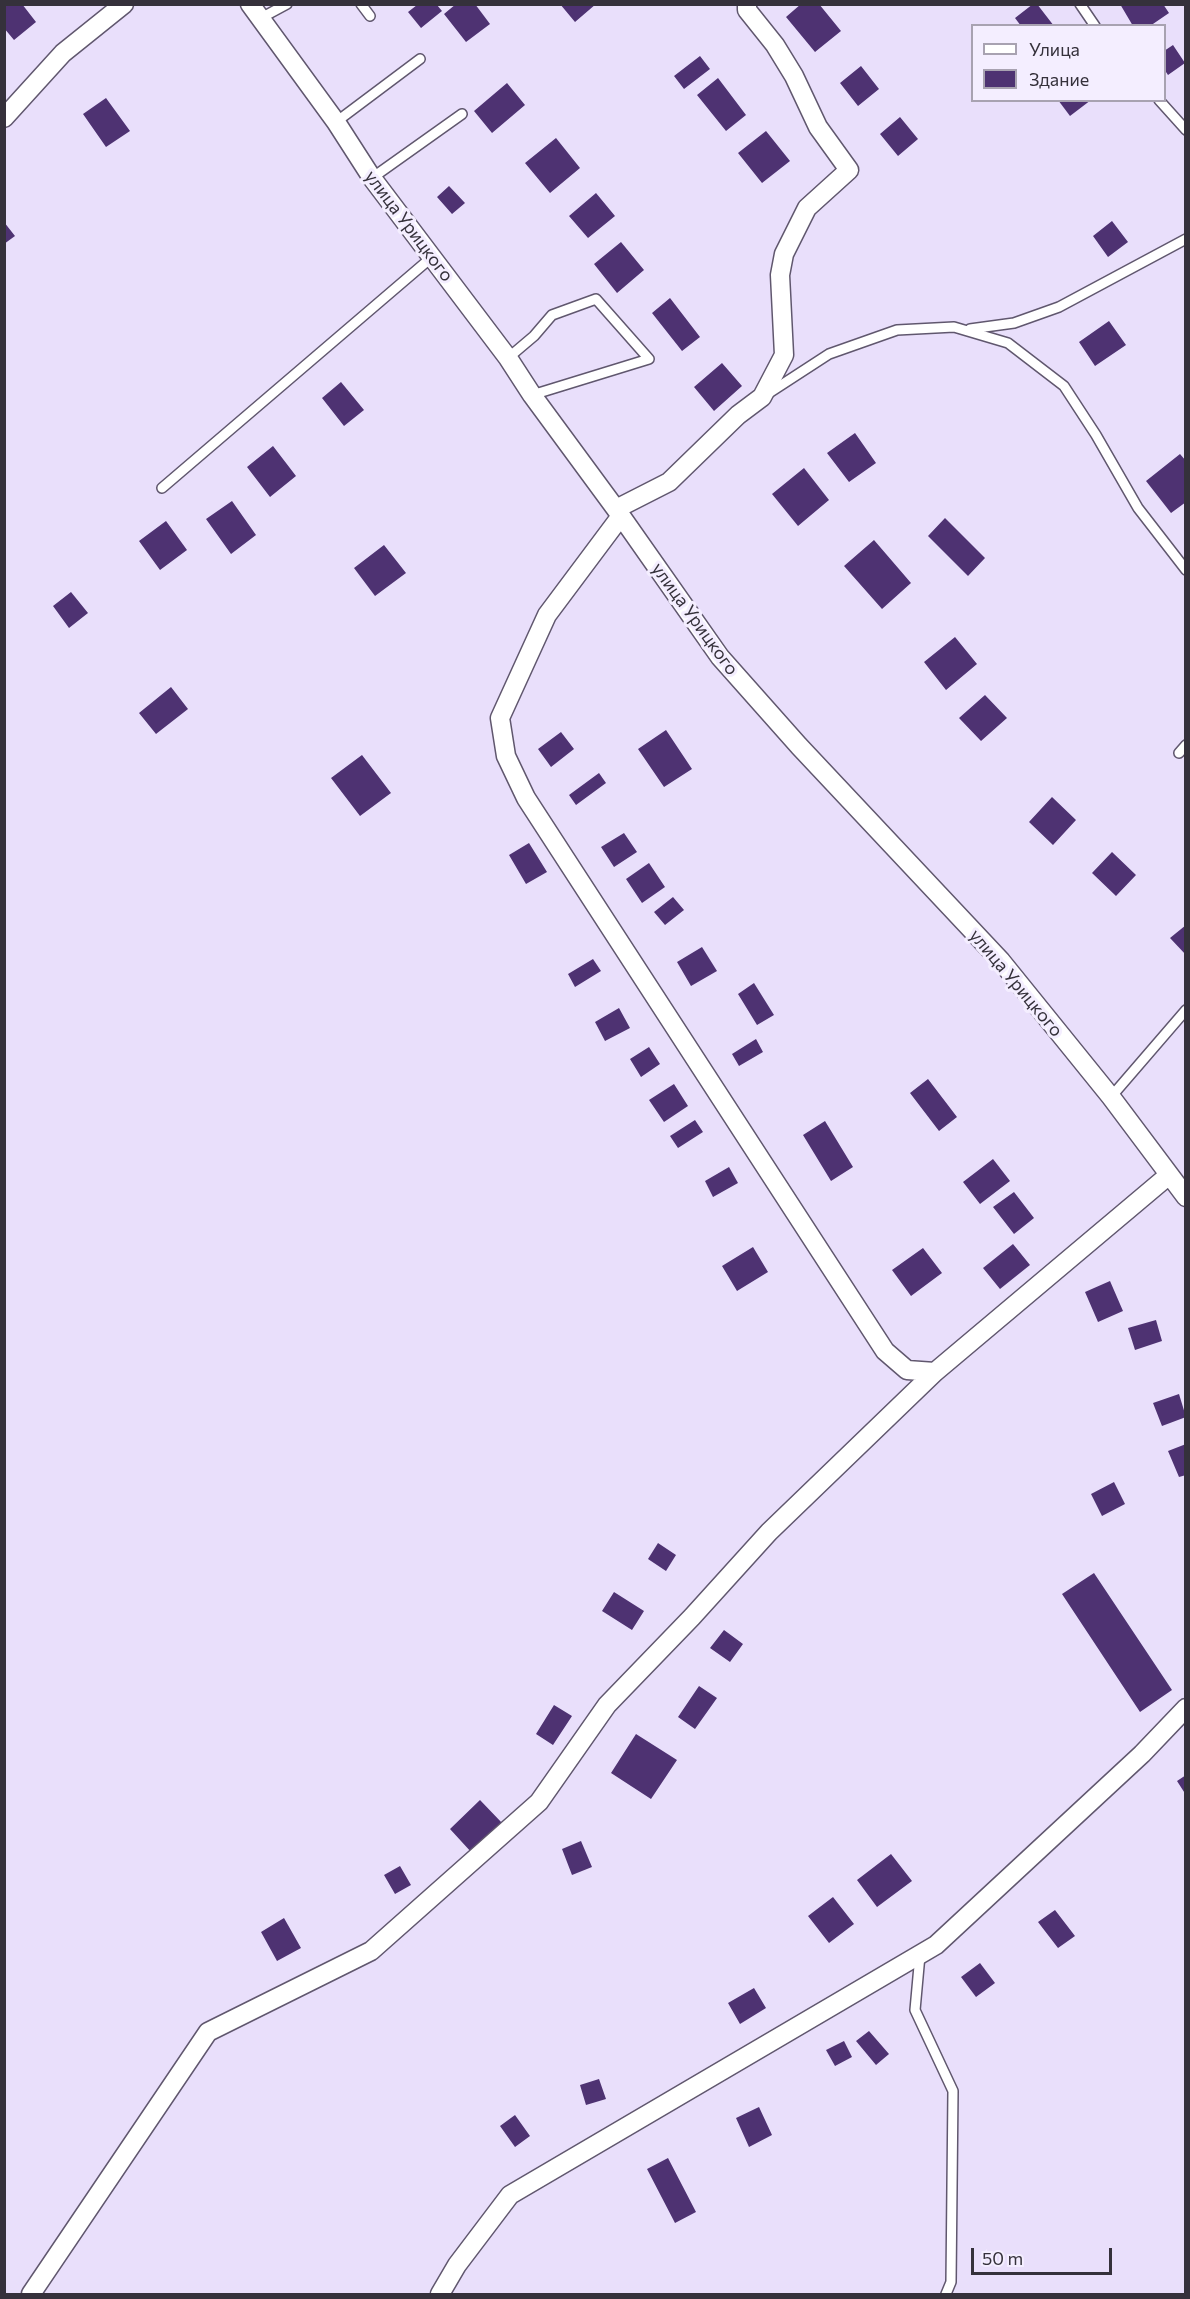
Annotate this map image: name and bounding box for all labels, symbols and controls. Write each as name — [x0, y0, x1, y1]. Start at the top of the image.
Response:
legend — [971, 24, 1166, 102]
text: Улица — [1029, 38, 1080, 60]
text: Здание — [1029, 68, 1089, 90]
street label: улица Урицкого — [360, 166, 458, 286]
street label: улица Урицкого — [647, 559, 743, 679]
street label: улица Урицкого — [965, 925, 1067, 1041]
scale bar — [974, 2236, 1115, 2274]
text: 50 m — [982, 2247, 1023, 2269]

